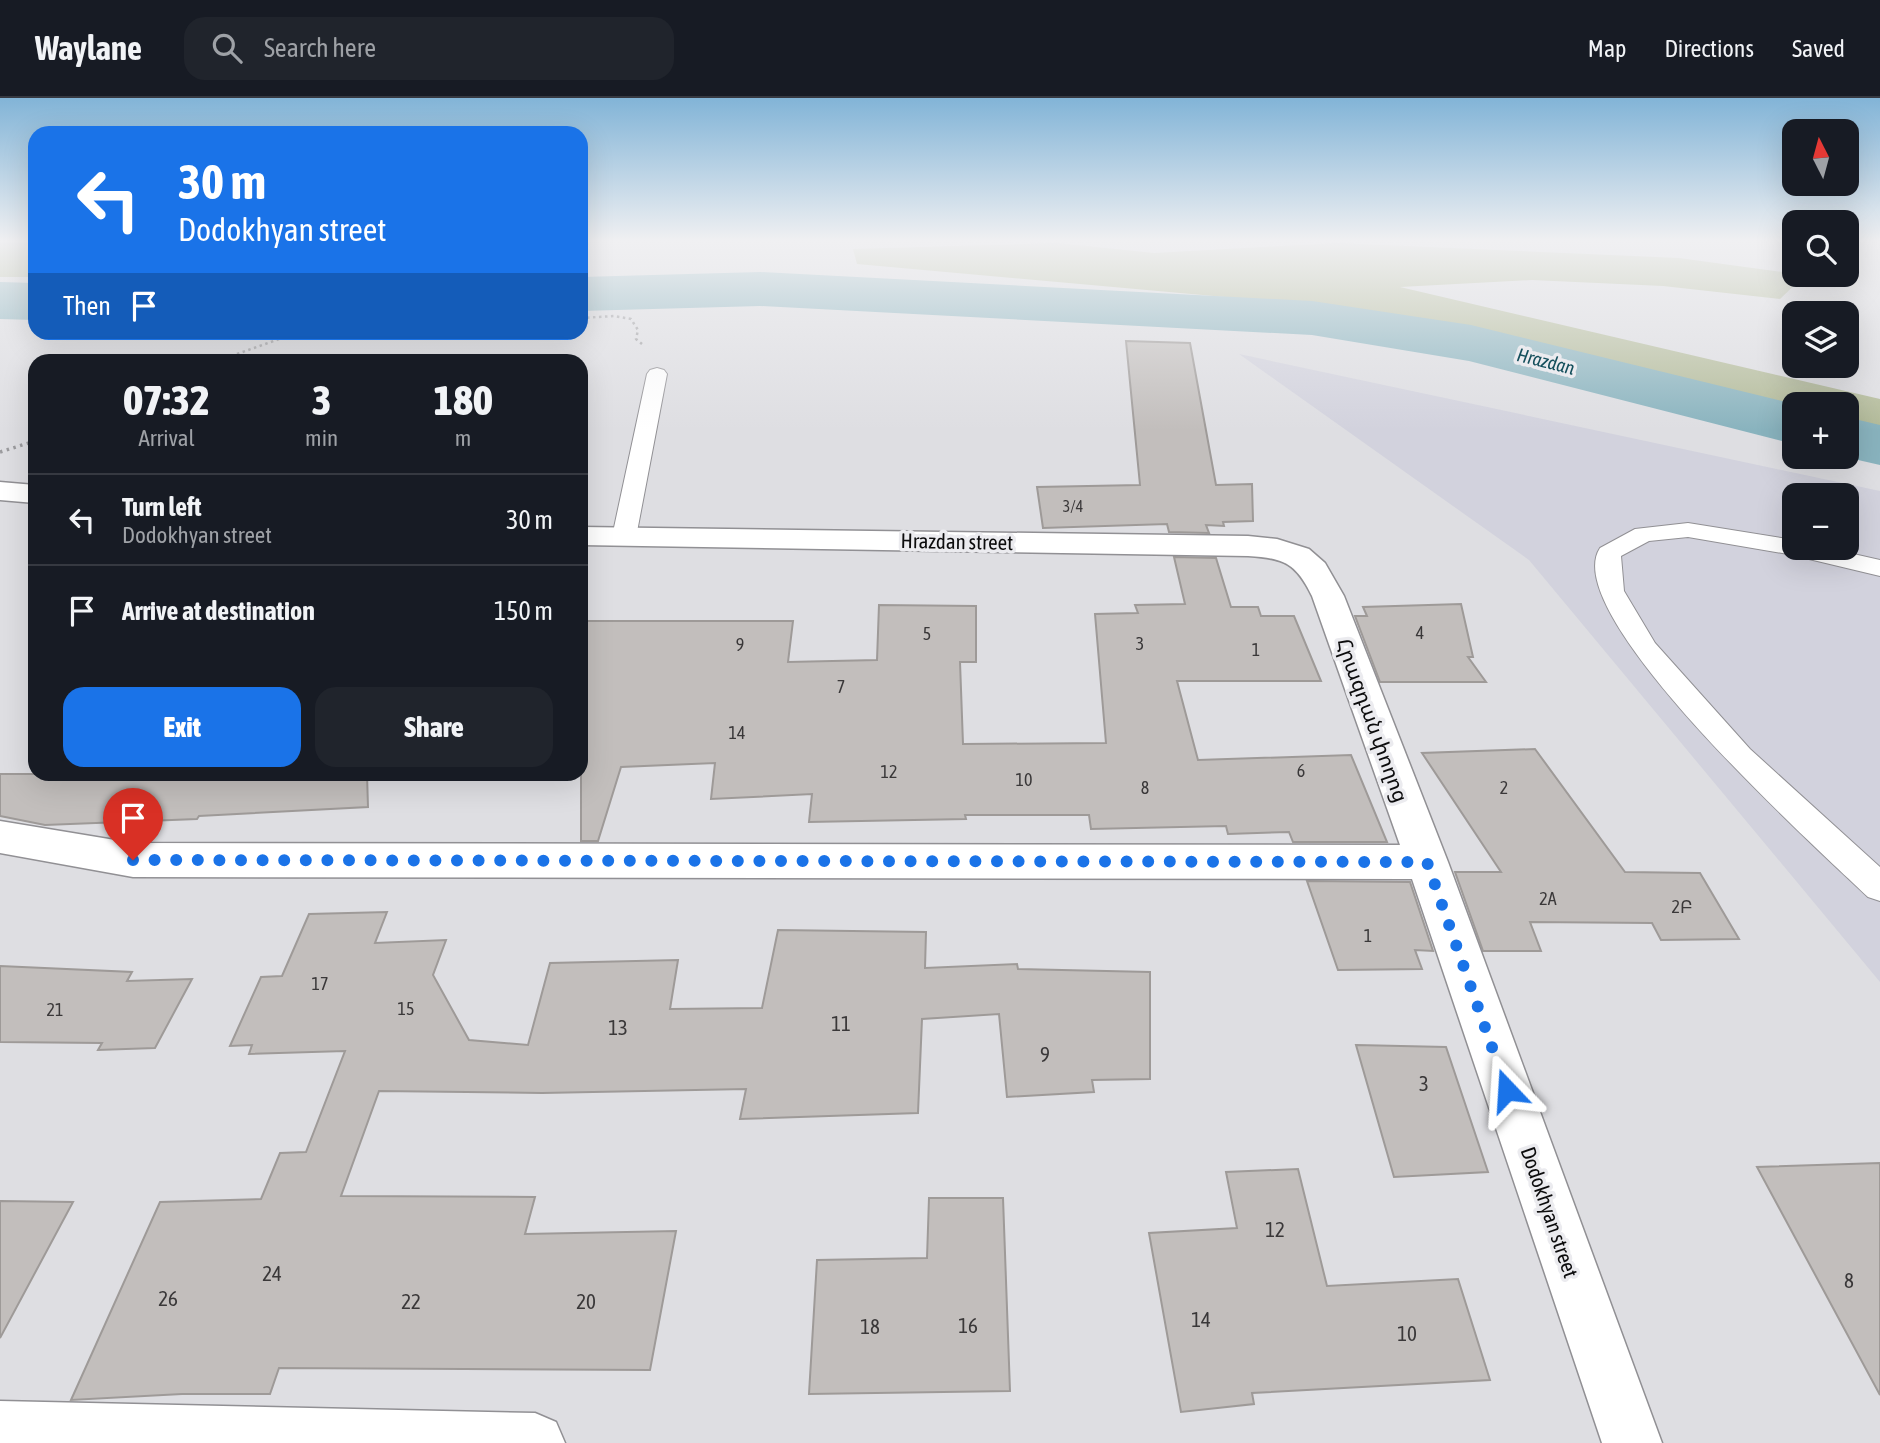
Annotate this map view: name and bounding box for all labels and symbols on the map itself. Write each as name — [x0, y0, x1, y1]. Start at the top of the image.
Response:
north arrow — [1782, 119, 1858, 196]
water label: Hrazdan — [1515, 343, 1577, 379]
house number: 3/4 — [1063, 497, 1083, 515]
street label: Hrazdan street — [901, 528, 1013, 554]
house number: 4 — [1416, 622, 1424, 643]
house number: 5 — [923, 623, 931, 644]
house number: 3 — [1136, 633, 1144, 654]
house number: 9 — [736, 634, 744, 655]
street label: Հրազդան փողոց — [1331, 635, 1414, 806]
house number: 1 — [1252, 639, 1260, 660]
house number: 7 — [837, 676, 845, 697]
house number: 14 — [729, 722, 745, 743]
house number: 6 — [1297, 760, 1305, 781]
house number: 12 — [881, 761, 897, 782]
house number: 10 — [1016, 769, 1032, 790]
house number: 8 — [1141, 777, 1149, 798]
house number: 2 — [1500, 777, 1508, 798]
pin — [103, 788, 163, 860]
house number: 2A — [1539, 888, 1557, 909]
house number: 2Բ — [1672, 896, 1693, 917]
house number: 1 — [1364, 925, 1372, 946]
house number: 17 — [312, 973, 328, 994]
house number: 15 — [398, 998, 414, 1019]
house number: 21 — [47, 999, 63, 1020]
house number: 11 — [831, 1011, 851, 1035]
house number: 13 — [608, 1015, 628, 1039]
house number: 9 — [1040, 1042, 1050, 1066]
position arrow — [1470, 1053, 1544, 1127]
house number: 3 — [1419, 1071, 1429, 1095]
street label: Dodokhyan street — [1516, 1143, 1584, 1281]
house number: 12 — [1265, 1217, 1285, 1241]
house number: 24 — [262, 1261, 282, 1285]
house number: 8 — [1844, 1268, 1854, 1292]
house number: 26 — [158, 1286, 178, 1310]
house number: 22 — [401, 1289, 421, 1313]
house number: 20 — [576, 1289, 596, 1313]
house number: 14 — [1191, 1307, 1211, 1331]
house number: 16 — [958, 1313, 978, 1337]
house number: 18 — [860, 1314, 880, 1338]
house number: 10 — [1397, 1321, 1417, 1345]

